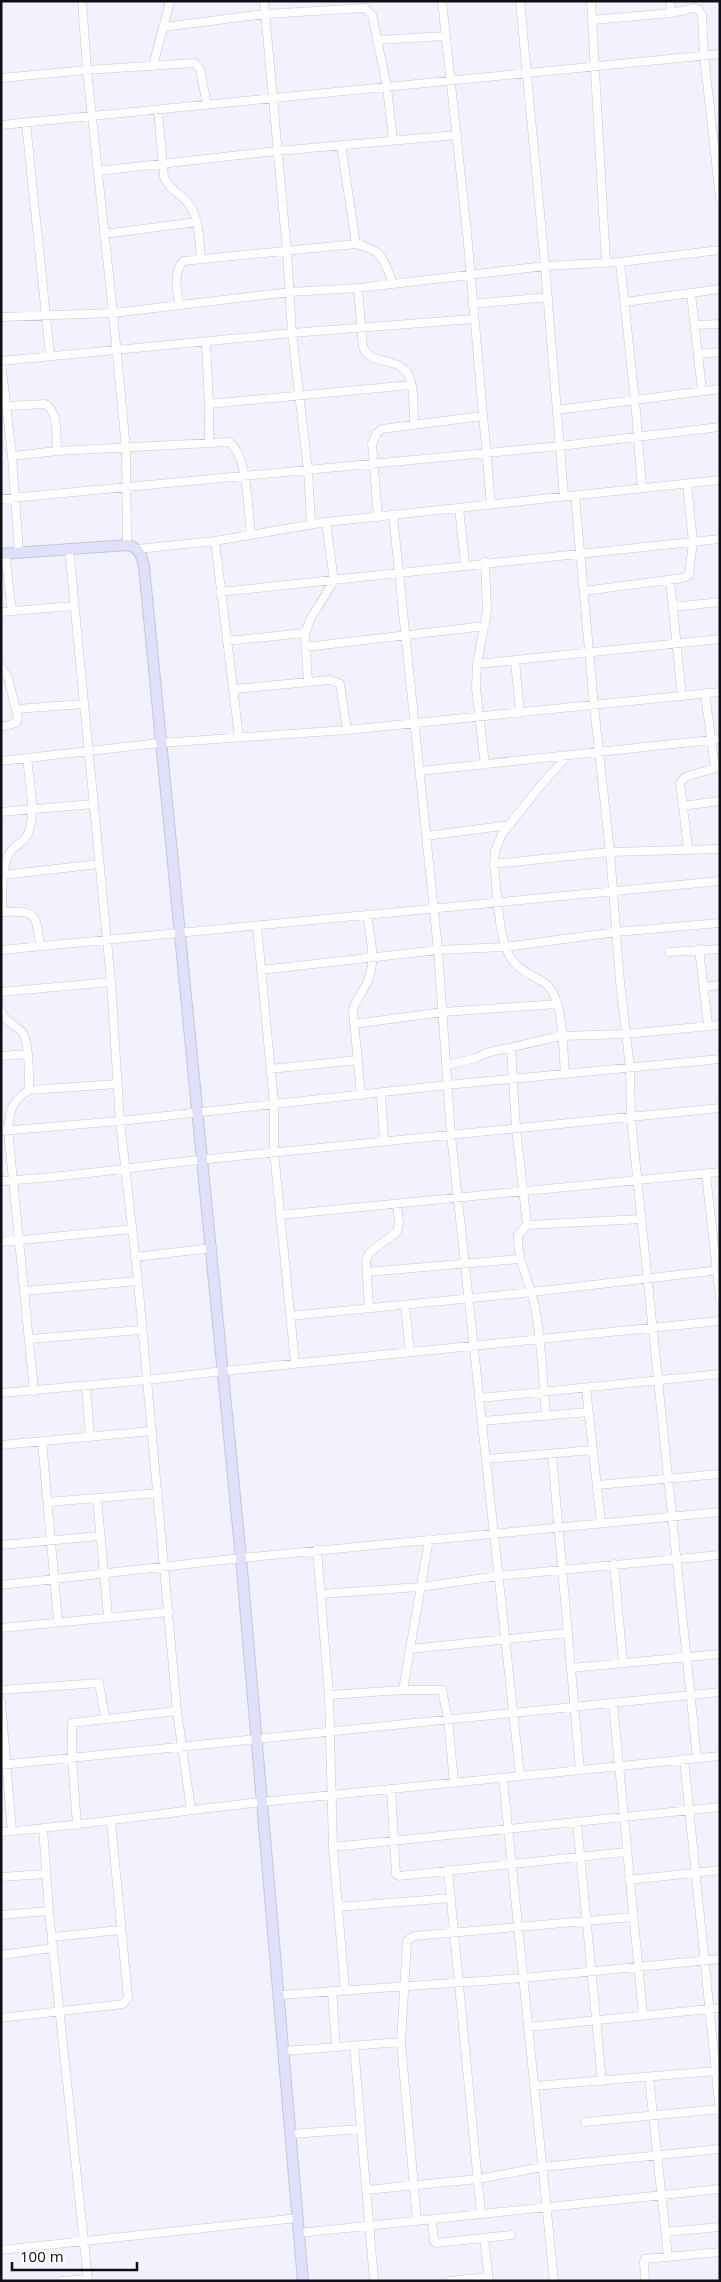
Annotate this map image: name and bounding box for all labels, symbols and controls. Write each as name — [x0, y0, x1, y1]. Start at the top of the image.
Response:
scale bar — [12, 2240, 138, 2272]
text: 100 m — [20, 2246, 64, 2266]

